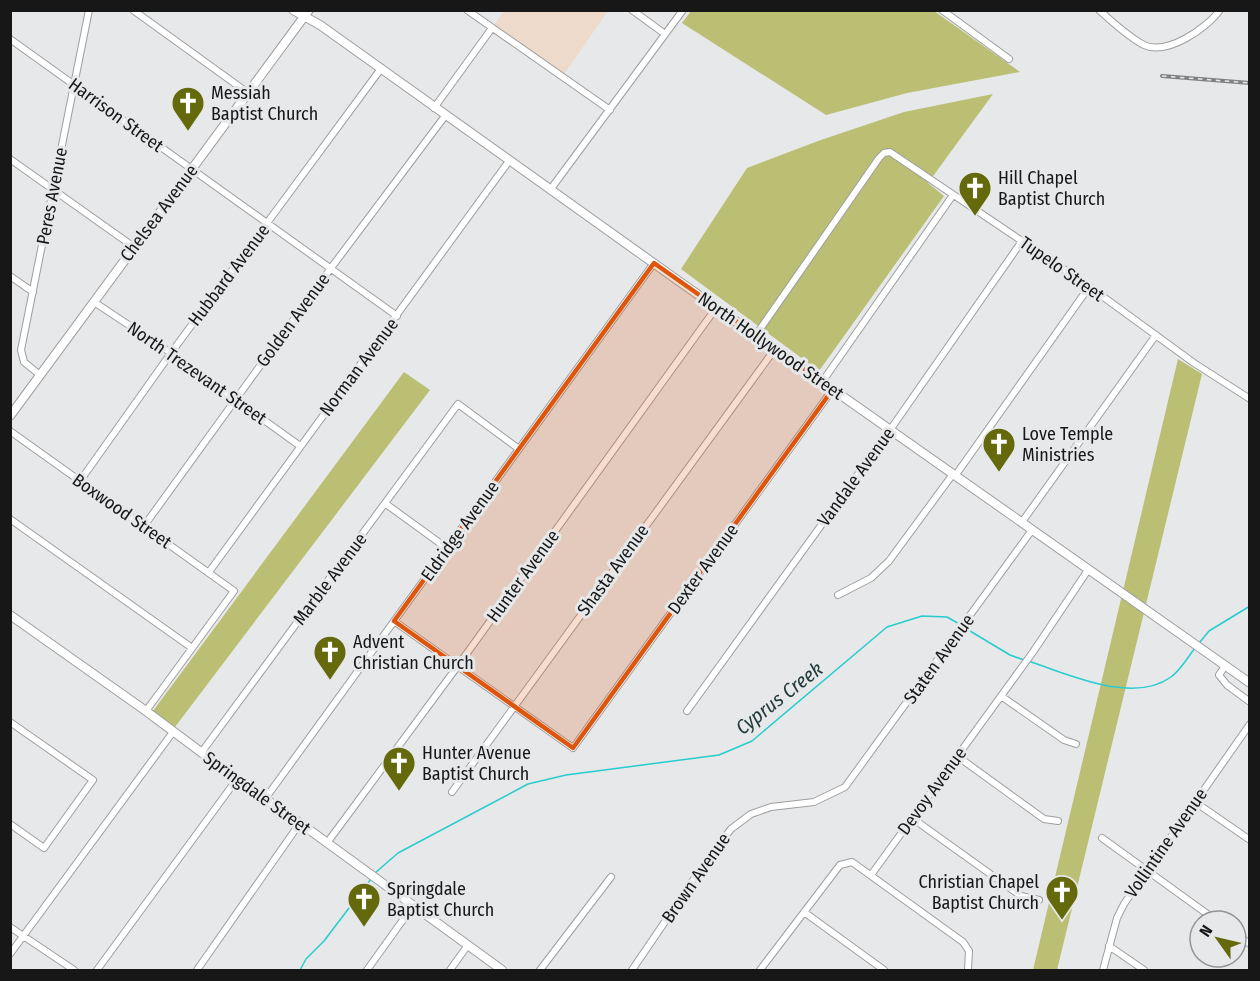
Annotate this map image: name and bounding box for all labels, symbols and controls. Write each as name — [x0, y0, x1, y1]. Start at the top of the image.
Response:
street label: Harrison Street — [64, 73, 168, 157]
place label: Messiah Baptist Church — [211, 82, 318, 125]
church icon: Messiah Baptist Church — [170, 85, 206, 132]
street label: Peres Avenue — [32, 145, 72, 246]
street label: Chelsea Avenue — [115, 160, 203, 266]
place label: Hill Chapel Baptist Church — [998, 167, 1105, 210]
church icon: Hill Chapel Baptist Church — [957, 170, 993, 217]
street label: Hubbard Avenue — [184, 220, 275, 330]
street label: Tupelo Street — [1016, 232, 1109, 306]
street label: Golden Avenue — [252, 269, 335, 371]
street label: North Hollywood Street — [694, 287, 848, 405]
street label: Norman Avenue — [315, 314, 403, 420]
street label: North Trezevant Street — [123, 317, 271, 429]
street label: Vandale Avenue — [813, 423, 899, 531]
place label: Love Temple Ministries — [1022, 423, 1113, 466]
church icon: Love Temple Ministries — [981, 426, 1017, 473]
street label: Boxwood Street — [68, 469, 176, 553]
street label: Eldridge Avenue — [416, 477, 504, 585]
street label: Dexter Avenue — [663, 519, 743, 618]
street label: Shasta Avenue — [572, 520, 654, 620]
street label: Hunter Avenue — [482, 525, 564, 627]
street label: Marble Avenue — [288, 529, 372, 629]
street label: Staten Avenue — [899, 610, 979, 708]
place label: Advent Christian Church — [353, 631, 474, 674]
church icon: Advent Christian Church — [312, 634, 348, 681]
water label: Cyprus Creek — [731, 657, 827, 739]
place label: Hunter Avenue Baptist Church — [422, 742, 531, 785]
street label: Devoy Avenue — [893, 743, 971, 839]
church icon: Hunter Avenue Baptist Church — [381, 745, 417, 792]
street label: Springdale Street — [199, 747, 315, 839]
street label: Vollintine Avenue — [1120, 784, 1212, 902]
street label: Brown Avenue — [657, 829, 735, 927]
place label: Christian Chapel Baptist Church — [919, 871, 1039, 914]
church icon: Christian Chapel Baptist Church — [1044, 874, 1080, 921]
place label: Springdale Baptist Church — [387, 878, 494, 921]
church icon: Springdale Baptist Church — [346, 881, 382, 928]
north arrow — [1188, 909, 1248, 969]
text: N — [1195, 922, 1217, 940]

